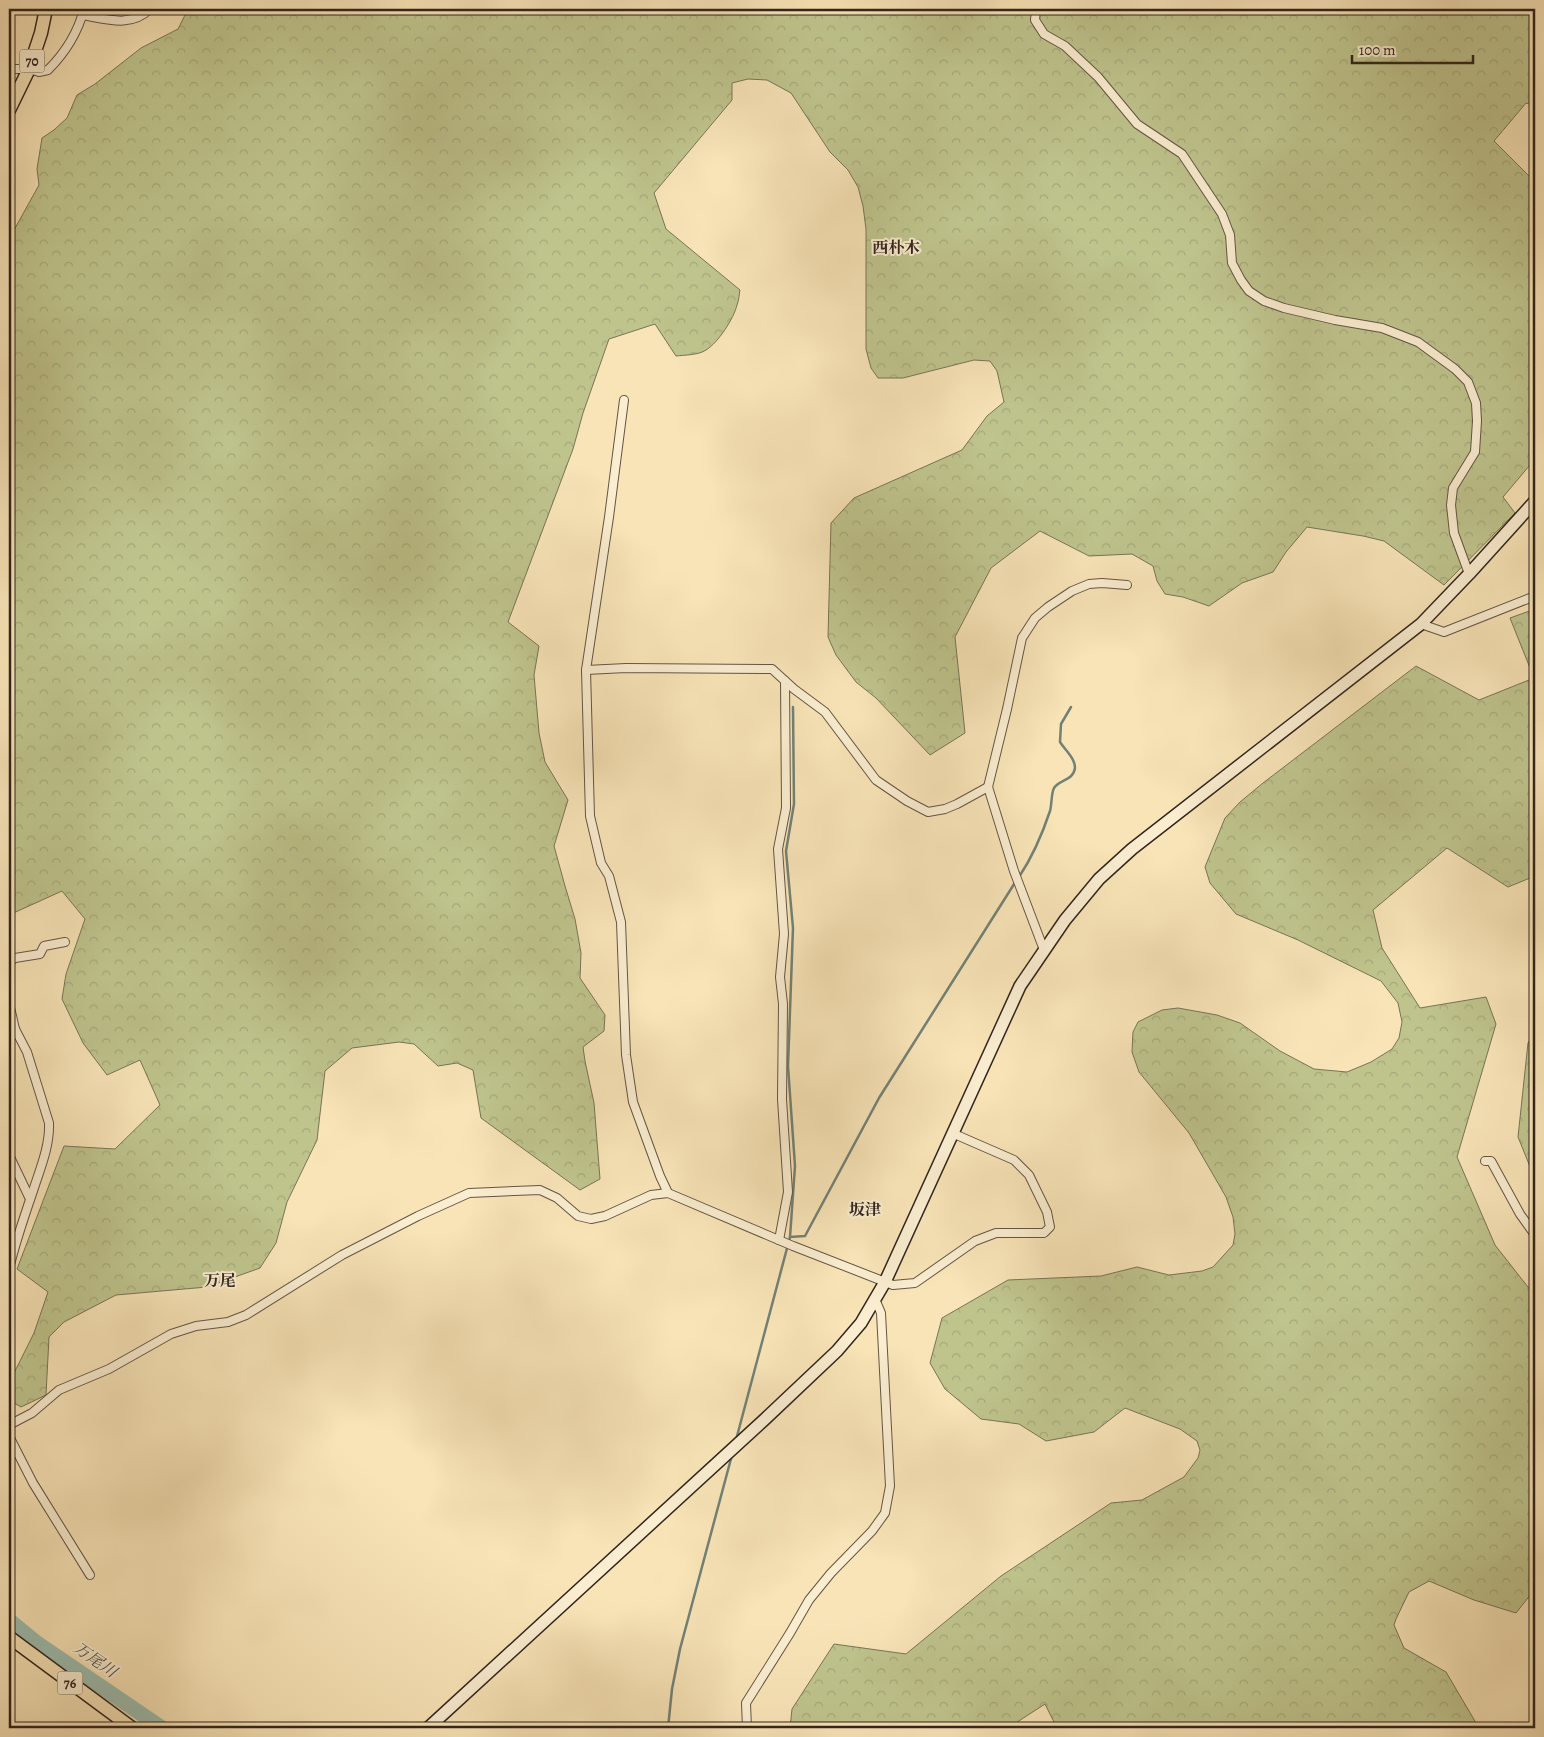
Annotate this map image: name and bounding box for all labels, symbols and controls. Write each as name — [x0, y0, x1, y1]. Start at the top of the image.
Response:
scale bar — [1352, 32, 1473, 64]
text: 100 m — [1359, 40, 1396, 60]
road number: 70 — [20, 49, 44, 72]
district label: 西朴木 — [872, 237, 920, 259]
district label: 坂津 — [849, 1199, 881, 1221]
district label: 万尾 — [204, 1270, 236, 1292]
water label: 万尾川 — [69, 1637, 123, 1684]
road number: 76 — [58, 1672, 82, 1695]

